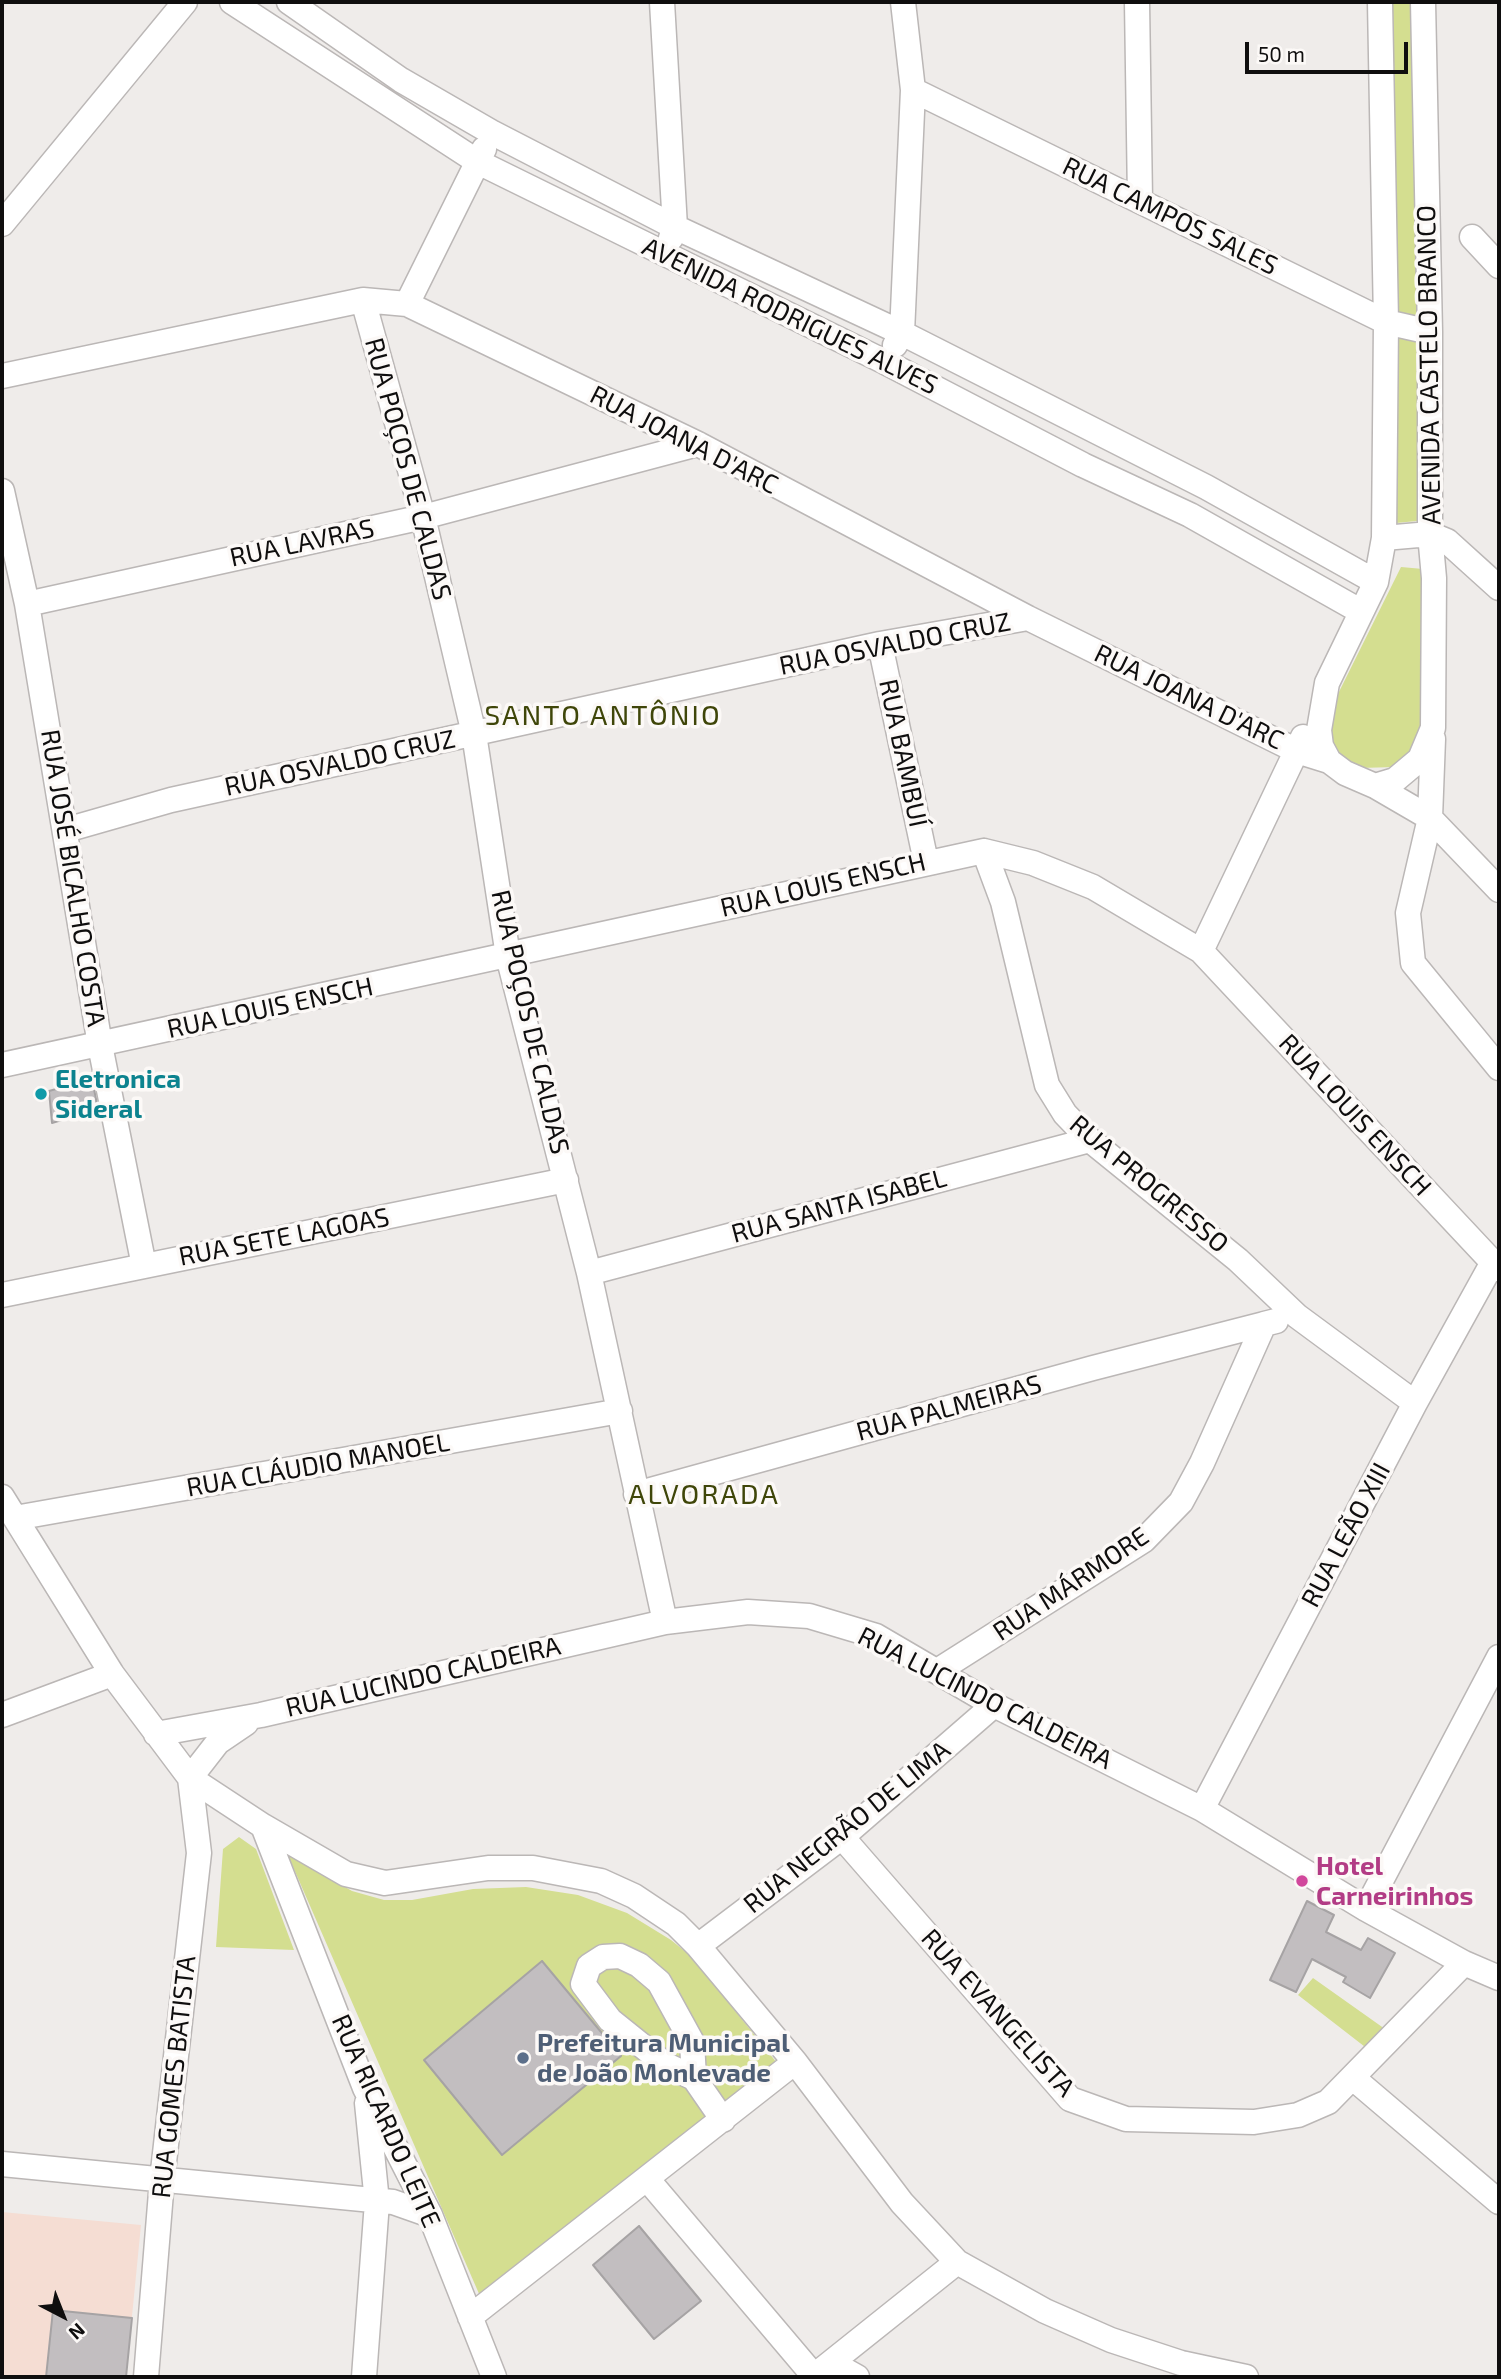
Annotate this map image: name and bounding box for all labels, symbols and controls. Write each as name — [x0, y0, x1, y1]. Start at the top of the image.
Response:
scale bar — [1249, 28, 1412, 72]
text: 50 m — [1258, 41, 1305, 66]
street label: RUA CAMPOS SALES — [1057, 150, 1283, 282]
street label: AVENIDA CASTELO BRANCO — [1411, 205, 1447, 525]
street label: AVENIDA RODRIGUES ALVES — [637, 231, 943, 401]
street label: RUA POÇOS DE CALDAS — [358, 334, 458, 604]
street label: RUA JOANA D'ARC — [585, 379, 783, 501]
street label: RUA LAVRAS — [227, 513, 377, 573]
street label: RUA OSVALDO CRUZ — [777, 606, 1013, 682]
street label: RUA JOANA D'ARC — [1089, 638, 1289, 756]
street label: RUA BAMBUÍ — [872, 676, 934, 830]
district label: SANTO ANTÔNIO — [486, 699, 720, 733]
street label: RUA OSVALDO CRUZ — [222, 723, 458, 803]
street label: RUA JOSÉ BICALHO COSTA — [34, 727, 112, 1029]
street label: RUA LOUIS ENSCH — [717, 846, 929, 924]
street label: RUA POÇOS DE CALDAS — [484, 887, 576, 1157]
street label: RUA LOUIS ENSCH — [164, 971, 376, 1045]
street label: RUA LOUIS ENSCH — [1272, 1028, 1438, 1202]
place label: Eletronica Sideral — [55, 1063, 181, 1124]
marker: Eletronica Sideral — [33, 1086, 49, 1102]
street label: RUA PROGRESSO — [1063, 1109, 1235, 1259]
street label: RUA SANTA ISABEL — [728, 1162, 950, 1250]
street label: RUA SETE LAGOAS — [176, 1201, 392, 1273]
street label: RUA PALMEIRAS — [853, 1368, 1045, 1448]
street label: RUA CLÁUDIO MANOEL — [184, 1426, 452, 1504]
street label: RUA LEÃO XIII — [1295, 1458, 1397, 1612]
district label: ALVORADA — [629, 1478, 779, 1512]
street label: RUA MÁRMORE — [987, 1520, 1155, 1648]
street label: RUA LUCINDO CALDEIRA — [853, 1620, 1117, 1776]
street label: RUA LUCINDO CALDEIRA — [283, 1630, 563, 1724]
street label: RUA NEGRÃO DE LIMA — [738, 1734, 956, 1920]
place label: Hotel Carneirinhos — [1316, 1850, 1473, 1912]
marker: Hotel Carneirinhos — [1294, 1873, 1310, 1889]
street label: RUA EVANGELISTA — [915, 1923, 1081, 2103]
street label: RUA GOMES BATISTA — [146, 1954, 202, 2200]
street label: RUA RICARDO LEITE — [325, 2010, 447, 2232]
place label: Prefeitura Municipal de João Monlevade — [537, 2027, 790, 2088]
marker: Prefeitura Municipal de João Monlevade — [515, 2050, 531, 2066]
north arrow — [28, 2281, 98, 2351]
text: N — [65, 2319, 90, 2345]

